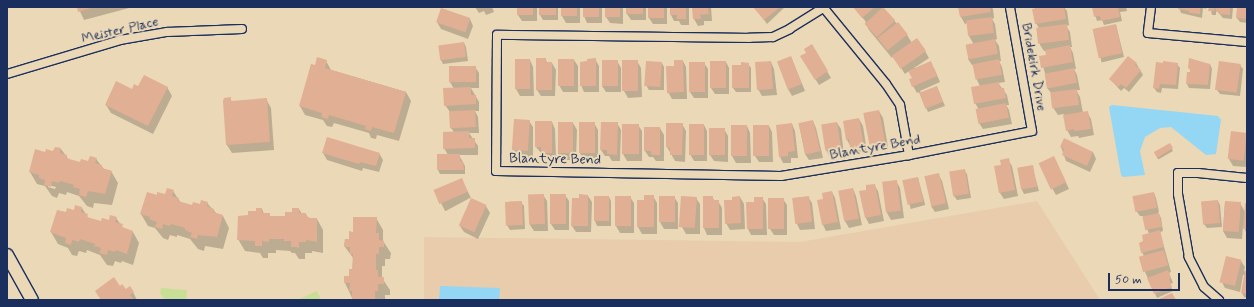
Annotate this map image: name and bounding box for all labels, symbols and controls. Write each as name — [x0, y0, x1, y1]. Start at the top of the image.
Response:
street label: Meister Place — [80, 13, 160, 47]
street label: Bridekirk Drive — [1018, 22, 1050, 112]
street label: Blantyre Bend — [828, 131, 922, 163]
street label: Blantyre Bend — [509, 150, 601, 168]
scale bar — [1110, 265, 1182, 291]
text: 50 m — [1115, 272, 1142, 288]

